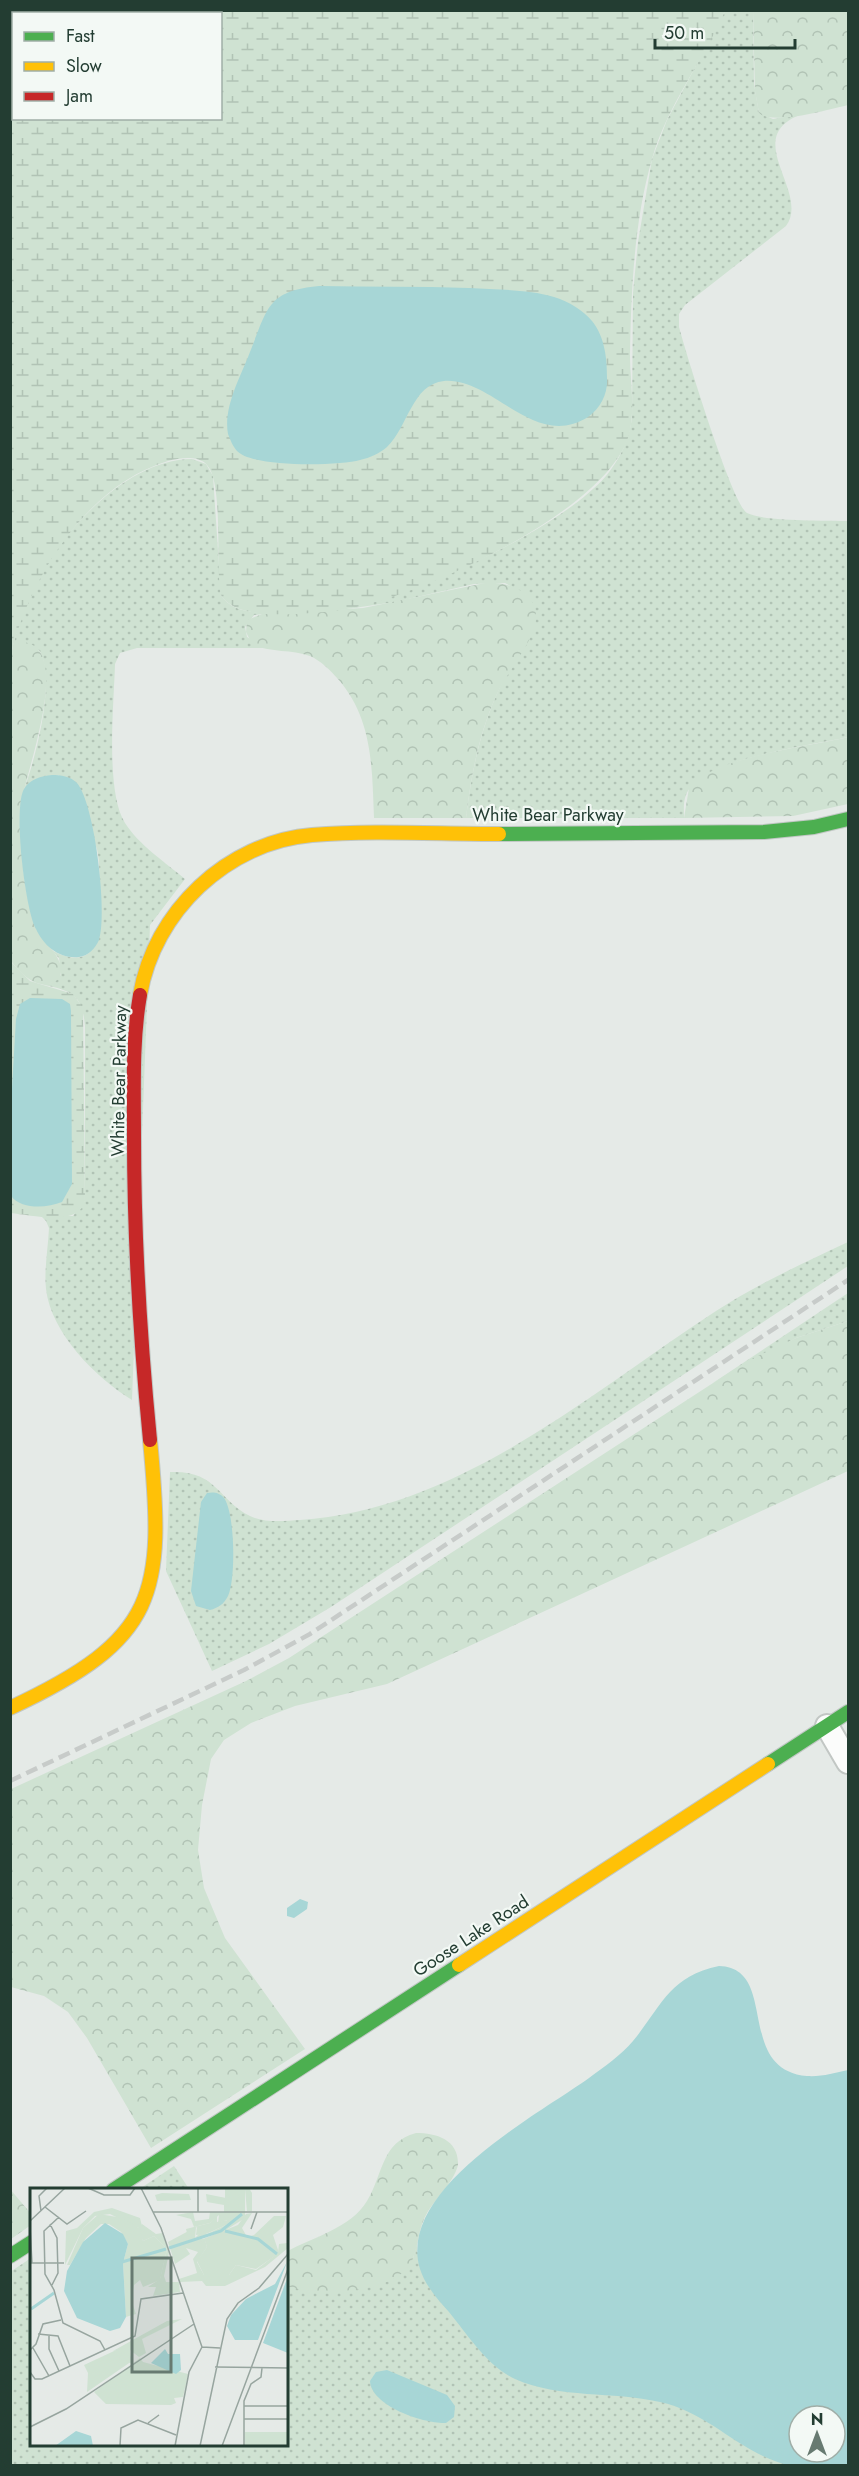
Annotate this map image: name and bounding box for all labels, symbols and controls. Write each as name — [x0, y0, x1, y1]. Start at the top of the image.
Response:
legend — [12, 12, 222, 120]
scale bar — [655, 12, 794, 50]
text: 50 m — [664, 20, 704, 46]
text: Fast — [66, 23, 95, 49]
text: Slow — [66, 53, 103, 79]
text: Jam — [64, 83, 93, 109]
street label: White Bear Parkway — [472, 802, 624, 828]
street label: White Bear Parkway — [105, 1005, 133, 1157]
street label: Goose Lake Road — [408, 1889, 534, 1983]
inset map — [30, 2188, 288, 2446]
north arrow — [787, 2404, 847, 2464]
text: N — [811, 2408, 823, 2431]

